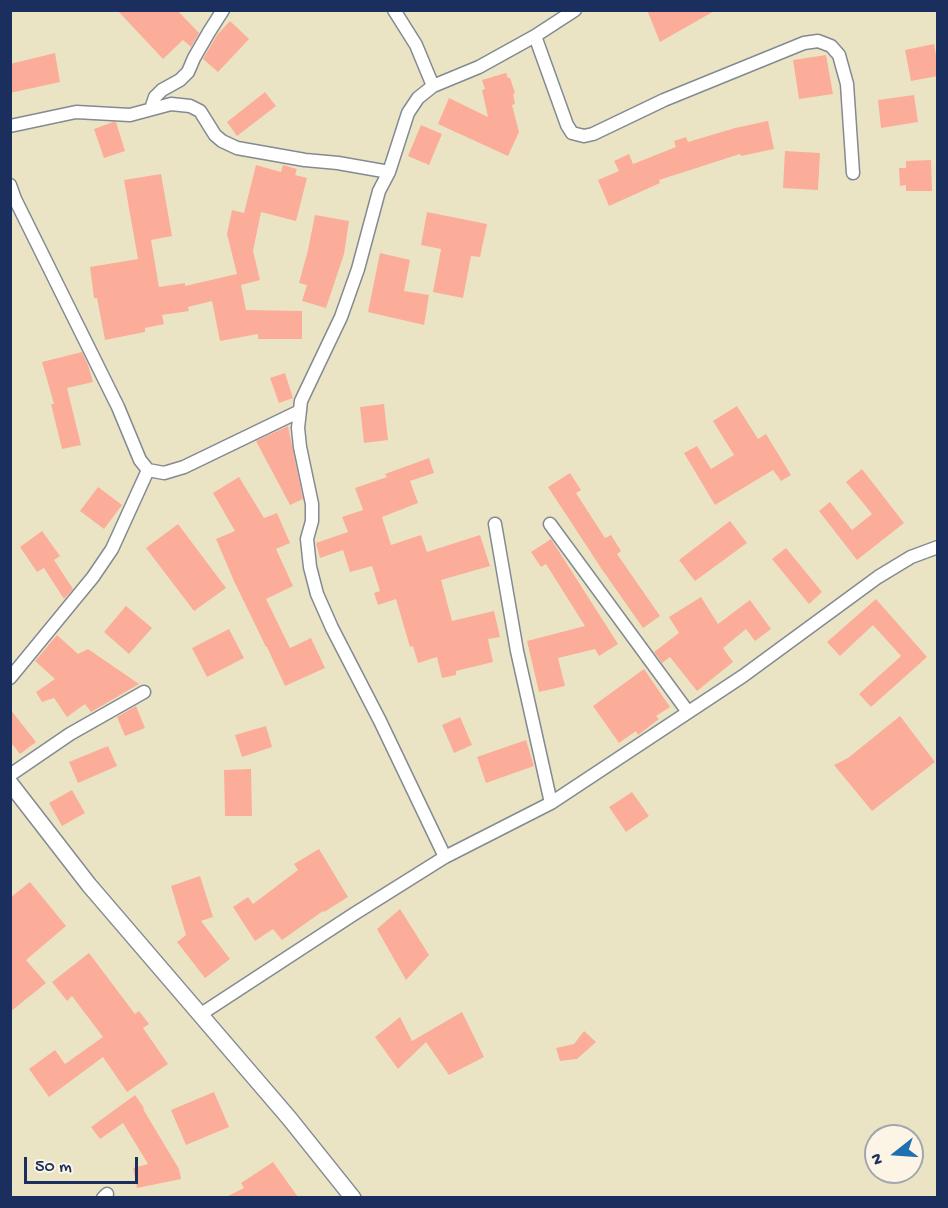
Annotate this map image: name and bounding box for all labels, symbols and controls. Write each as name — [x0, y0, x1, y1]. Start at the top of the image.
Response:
north arrow — [864, 1124, 924, 1184]
scale bar — [27, 1145, 141, 1183]
text: N — [868, 1151, 889, 1167]
text: 50 m — [35, 1157, 72, 1178]

